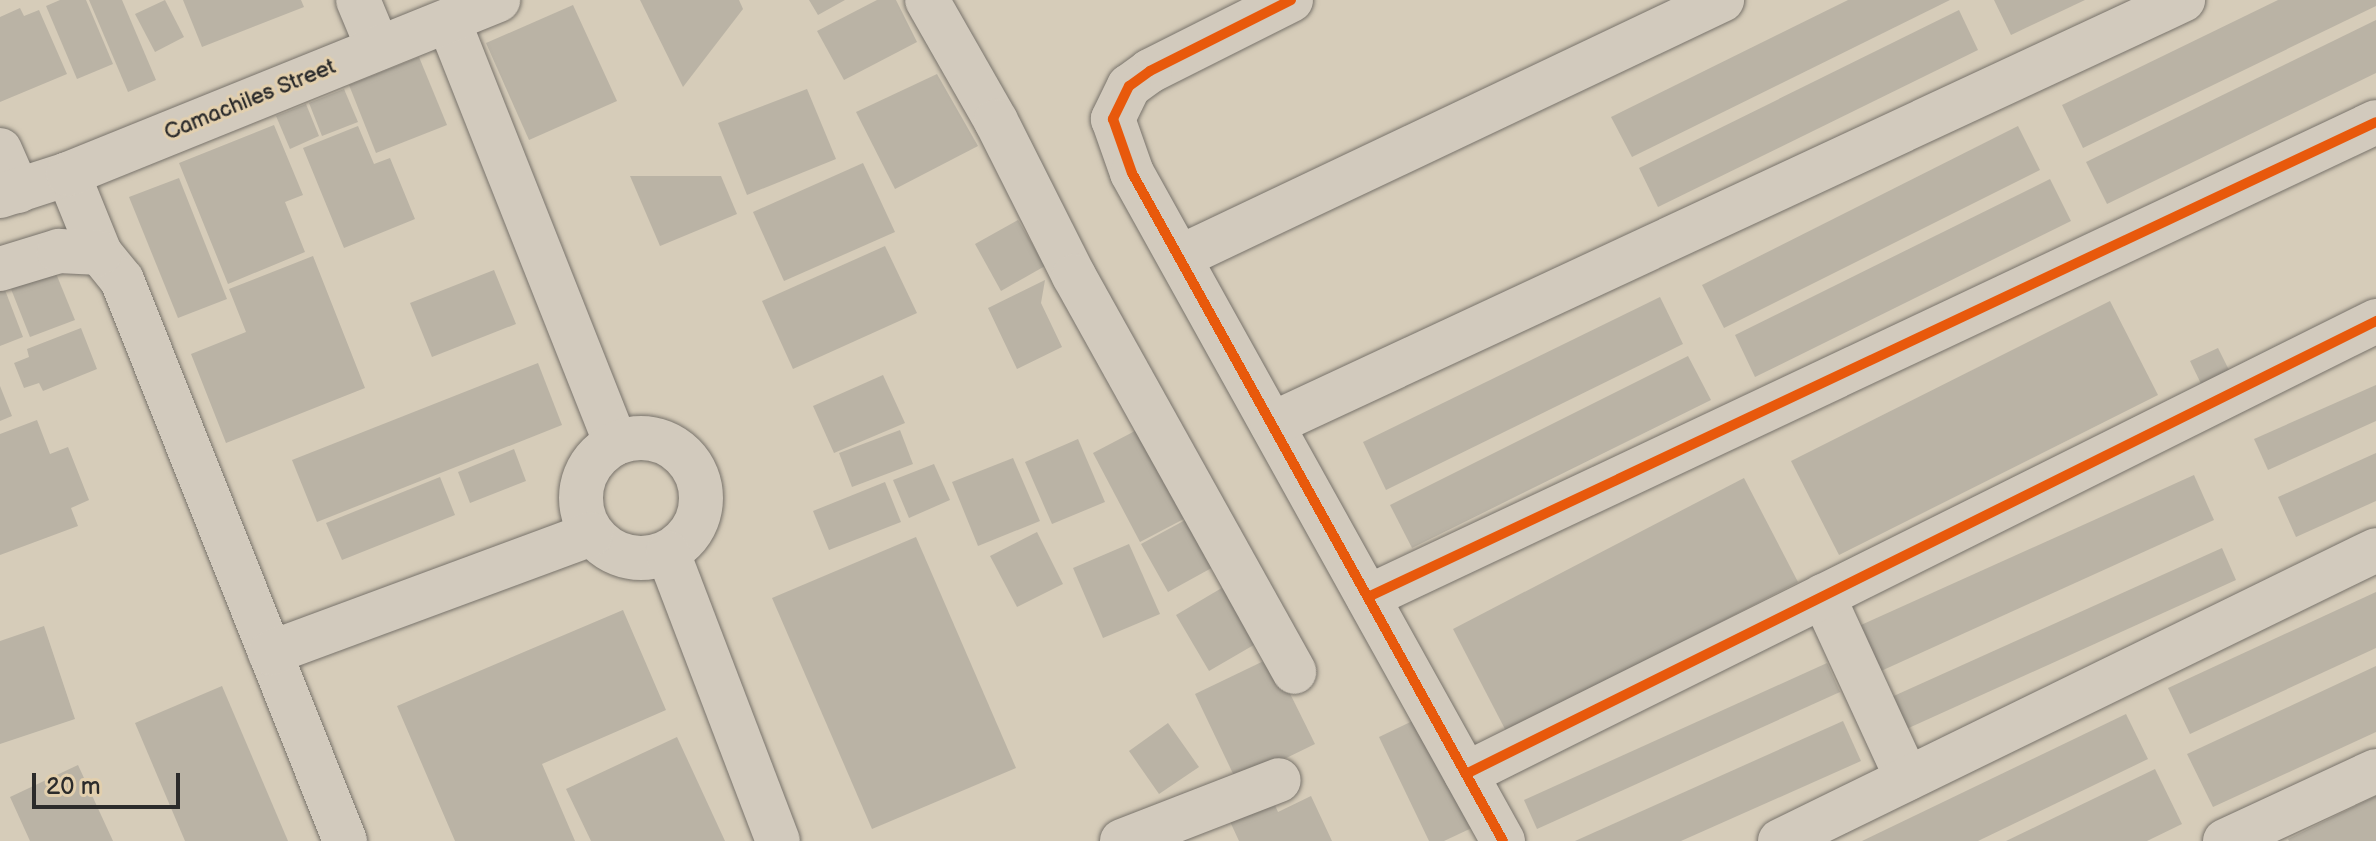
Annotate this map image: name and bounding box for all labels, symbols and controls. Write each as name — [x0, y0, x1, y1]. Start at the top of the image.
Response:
street label: Camachiles Street — [160, 54, 340, 146]
scale bar — [36, 757, 184, 807]
text: 20 m — [46, 772, 101, 801]

